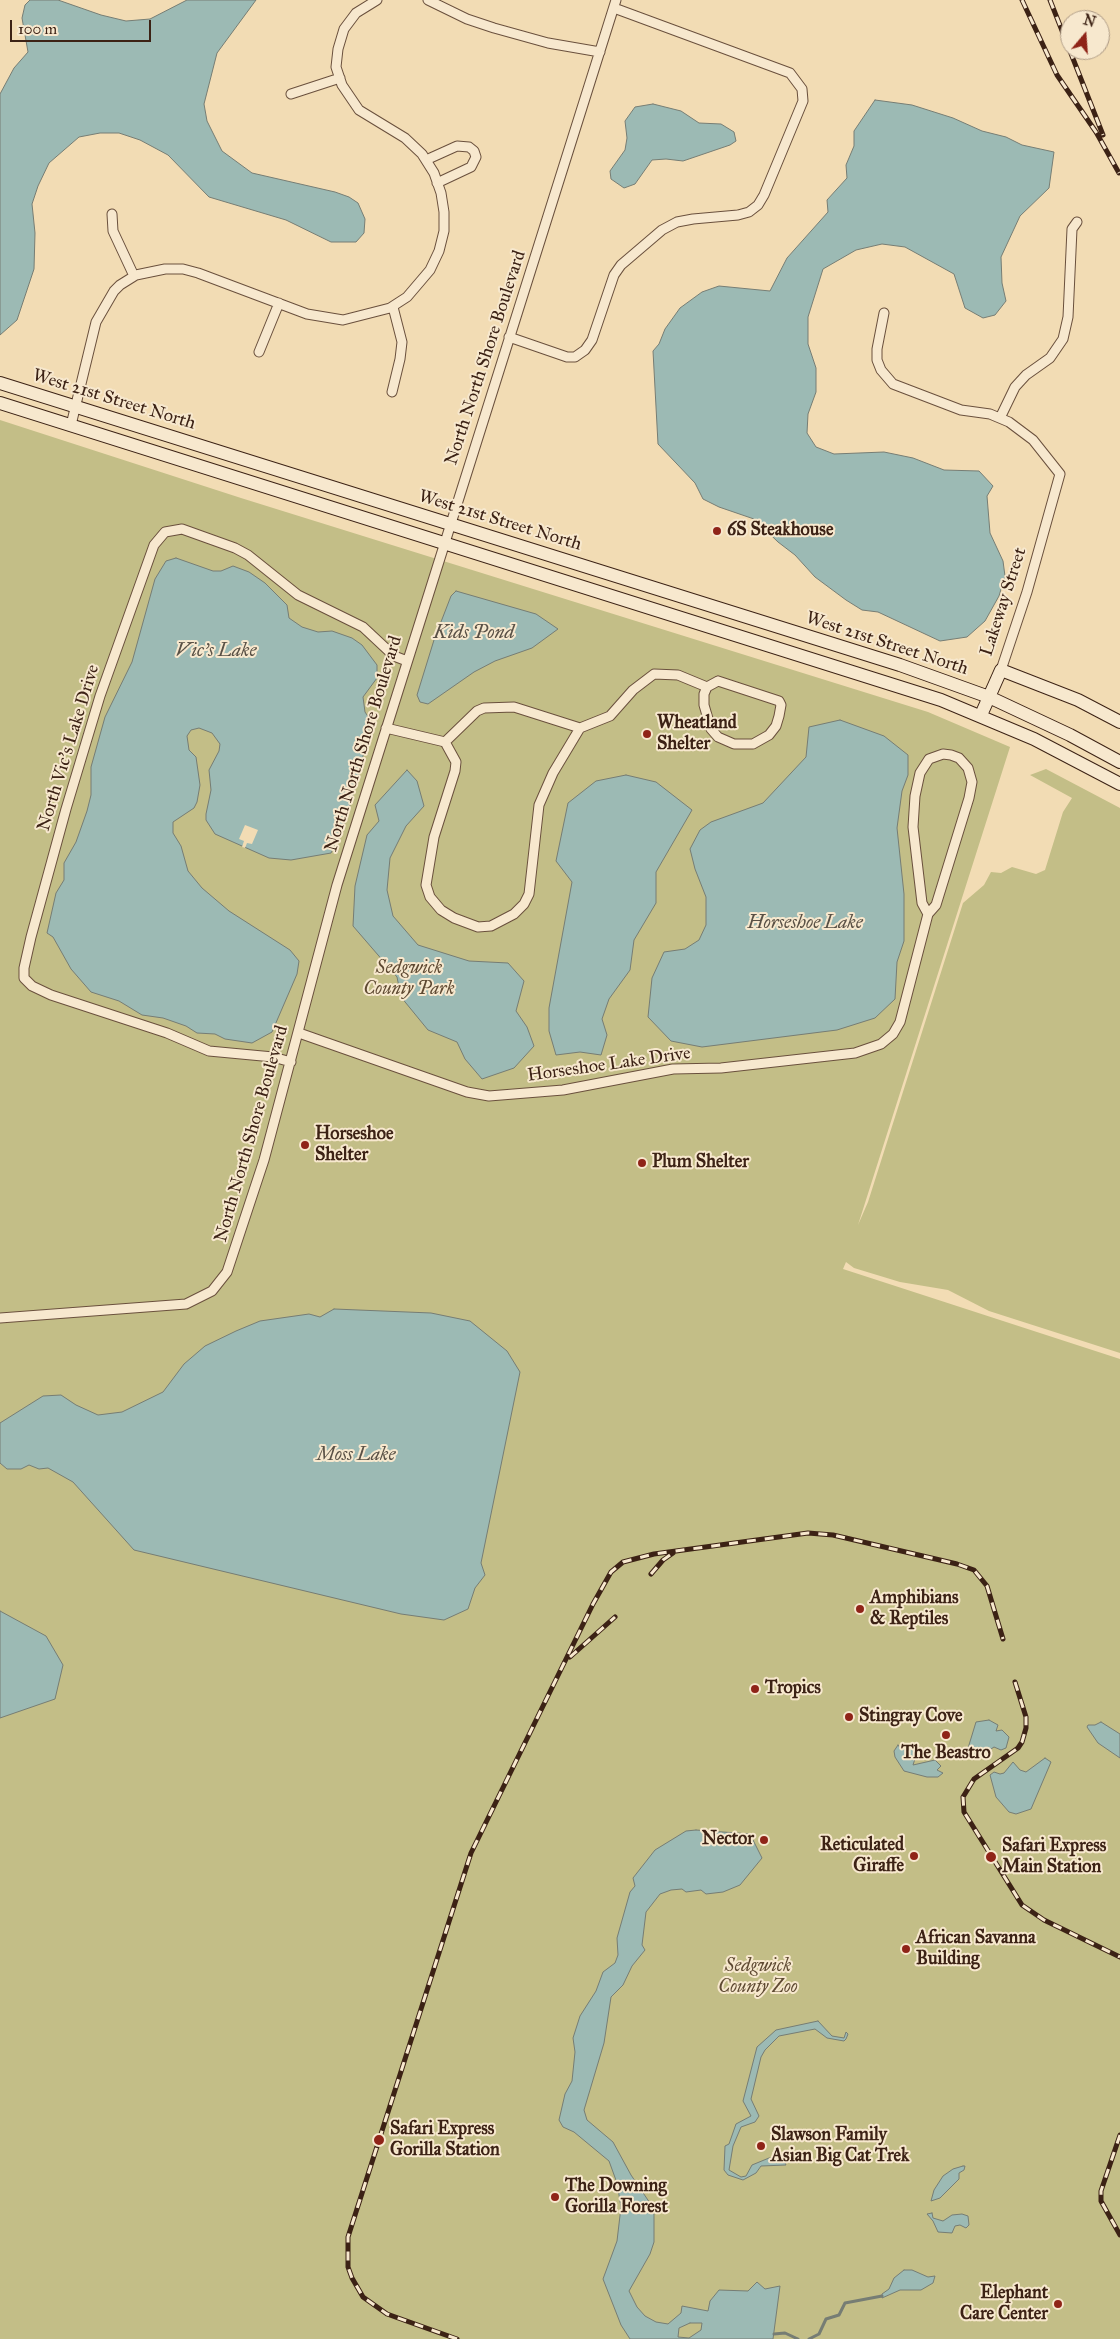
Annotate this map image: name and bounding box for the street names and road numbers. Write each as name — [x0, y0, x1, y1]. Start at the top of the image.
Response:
street label: North North Shore Boulevard — [441, 248, 531, 468]
street label: West 21st Street North — [30, 365, 198, 435]
street label: West 21st Street North — [416, 486, 584, 556]
street label: Lakeway Street — [976, 545, 1032, 659]
street label: West 21st Street North — [803, 608, 971, 680]
street label: North North Shore Boulevard — [321, 634, 407, 854]
street label: North Vic's Lake Drive — [33, 662, 105, 834]
street label: North North Shore Boulevard — [211, 1023, 293, 1245]
street label: Horseshoe Lake Drive — [526, 1043, 692, 1087]

